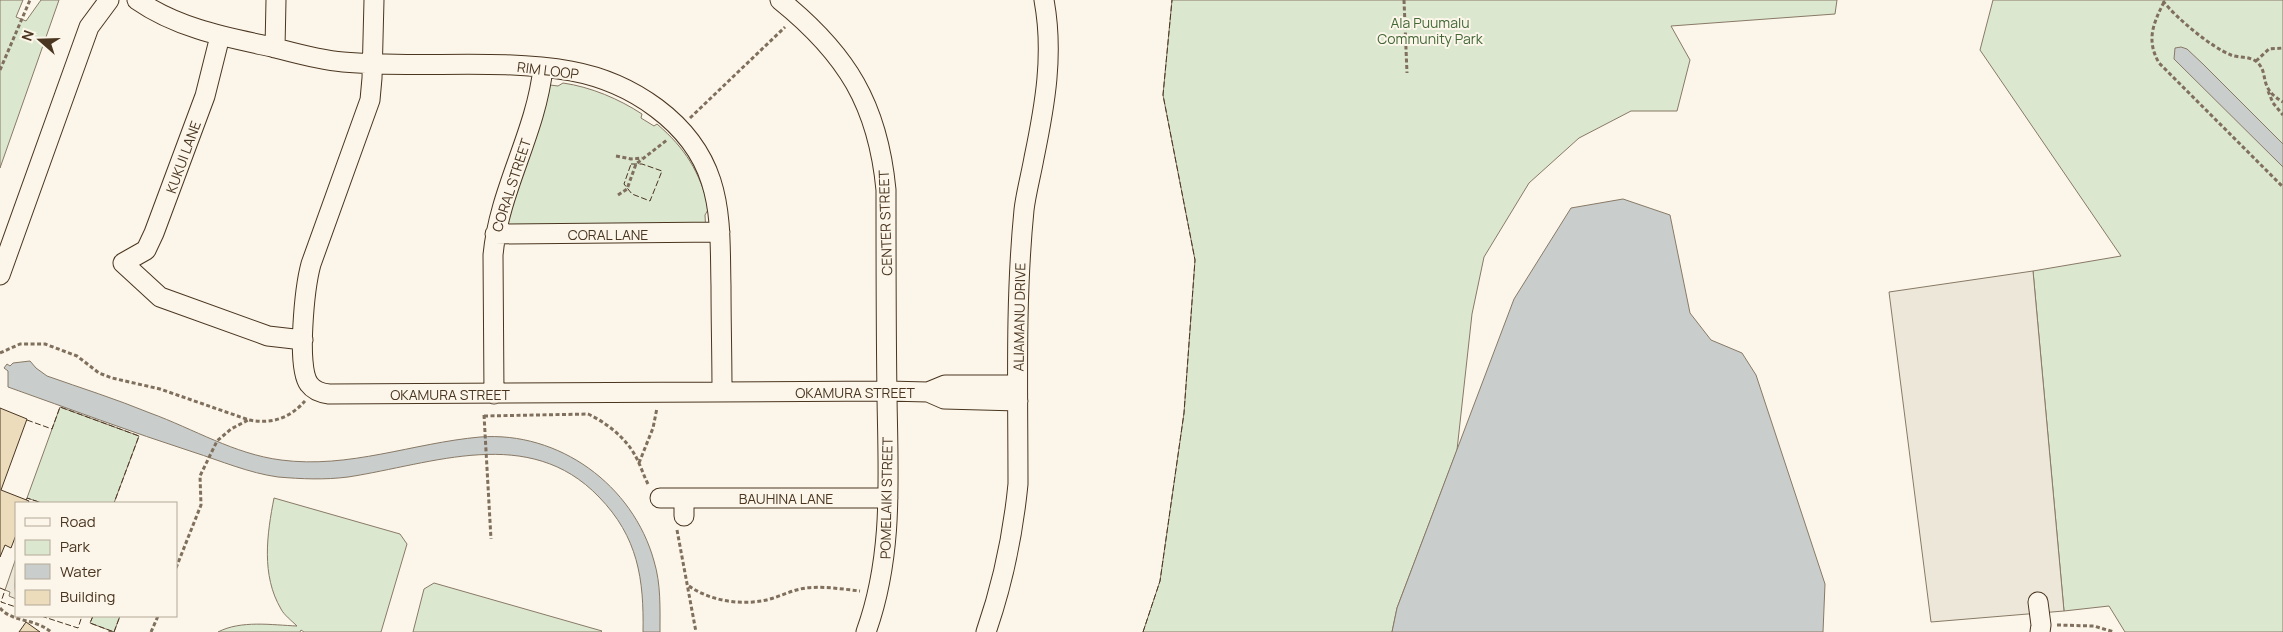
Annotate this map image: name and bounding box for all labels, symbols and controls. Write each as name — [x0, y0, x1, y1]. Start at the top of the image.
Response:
park label: Ala Puumalu Community Park — [1377, 13, 1484, 48]
north arrow — [15, 15, 65, 65]
text: N — [17, 27, 38, 43]
street label: RIM LOOP — [516, 57, 581, 83]
street label: KUKUI LANE — [161, 118, 205, 196]
street label: CORAL STREET — [487, 135, 535, 234]
street label: CENTER STREET — [874, 169, 896, 276]
street label: CORAL LANE — [568, 225, 648, 244]
street label: ALIAMANU DRIVE — [1009, 262, 1029, 372]
street label: OKAMURA STREET — [795, 383, 915, 402]
street label: OKAMURA STREET — [390, 385, 510, 404]
street label: POMELAIKI STREET — [875, 436, 897, 559]
street label: BAUHINA LANE — [739, 489, 833, 508]
legend — [15, 502, 178, 617]
text: Road — [60, 511, 96, 532]
text: Park — [60, 536, 90, 557]
text: Water — [60, 561, 102, 582]
text: Building — [60, 586, 115, 607]

